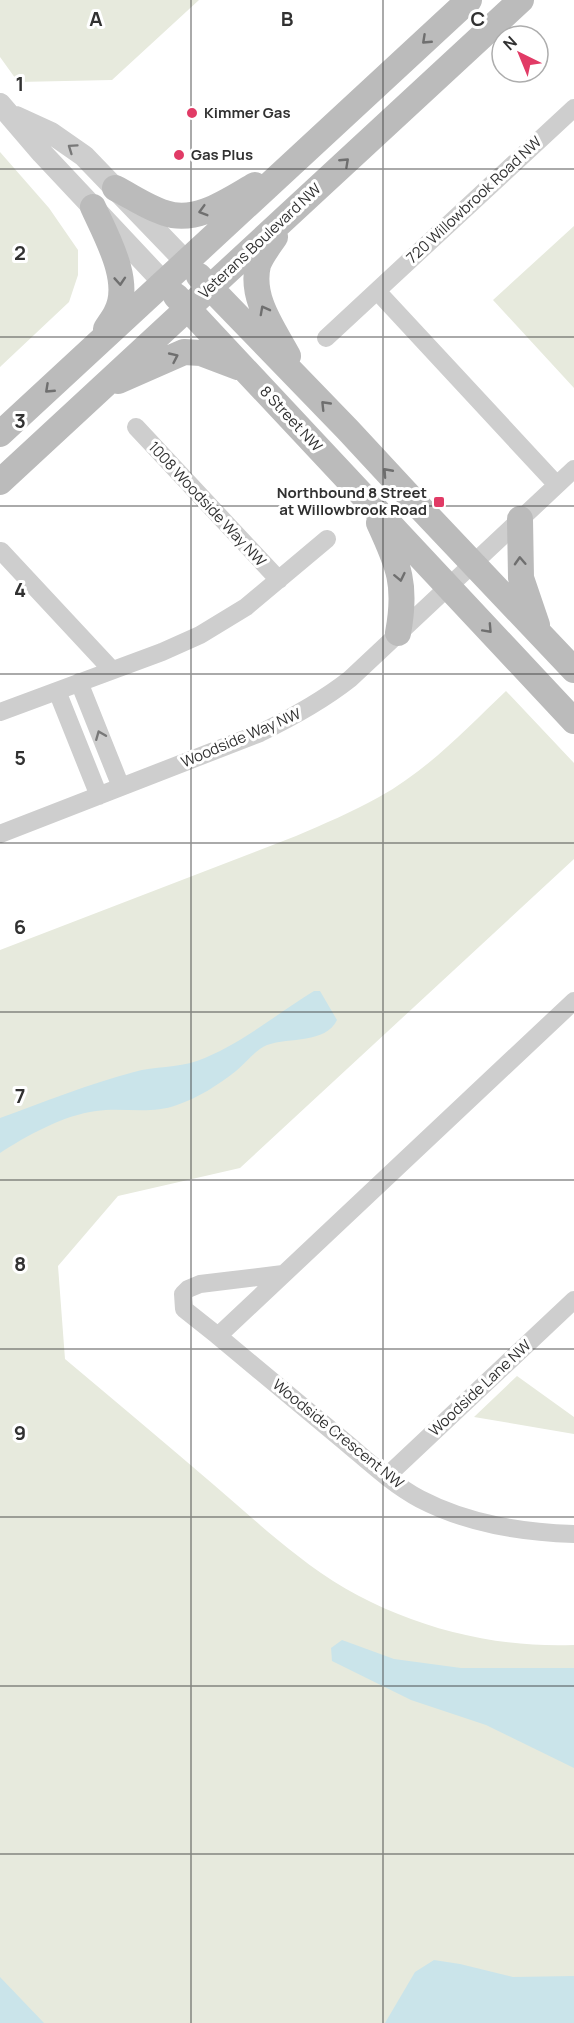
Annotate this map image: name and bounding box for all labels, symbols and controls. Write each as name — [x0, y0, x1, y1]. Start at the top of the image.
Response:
text: A — [89, 5, 103, 32]
text: B — [281, 5, 294, 32]
text: C — [471, 5, 485, 32]
north arrow — [490, 24, 550, 84]
text: N — [498, 31, 521, 55]
one-way arrow — [422, 33, 432, 44]
text: 1 — [16, 70, 24, 97]
place label: Kimmer Gas — [204, 102, 291, 123]
marker: Kimmer Gas — [185, 106, 199, 120]
street label: 720 Willowbrook Road NW — [402, 131, 546, 268]
one-way arrow — [68, 144, 79, 155]
place label: Gas Plus — [191, 144, 253, 165]
marker: Gas Plus — [172, 148, 186, 162]
one-way arrow — [339, 158, 349, 169]
street label: Veterans Boulevard NW — [194, 178, 326, 303]
one-way arrow — [198, 204, 209, 216]
text: 2 — [14, 239, 26, 266]
one-way arrow — [113, 276, 126, 285]
one-way arrow — [260, 305, 271, 316]
one-way arrow — [168, 352, 179, 364]
street label: 8 Street NW — [255, 381, 327, 456]
one-way arrow — [45, 382, 56, 393]
one-way arrow — [321, 401, 332, 412]
text: 3 — [14, 407, 26, 434]
street label: 1008 Woodside Way NW — [144, 436, 271, 571]
one-way arrow — [383, 468, 394, 479]
place label: Northbound 8 Street at Willowbrook Road — [277, 482, 427, 520]
marker: Northbound 8 Street at Willowbrook Road — [432, 495, 446, 509]
one-way arrow — [514, 556, 527, 565]
one-way arrow — [393, 572, 406, 582]
text: 4 — [14, 576, 26, 603]
one-way arrow — [481, 622, 492, 633]
street label: Woodside Way NW — [178, 703, 304, 772]
one-way arrow — [95, 730, 107, 741]
text: 5 — [14, 744, 26, 771]
text: 6 — [14, 913, 26, 940]
text: 7 — [15, 1082, 25, 1109]
text: 8 — [14, 1250, 26, 1277]
street label: Woodside Lane NW — [424, 1335, 535, 1441]
street label: Woodside Crescent NW — [268, 1374, 408, 1493]
text: 9 — [14, 1419, 26, 1446]

